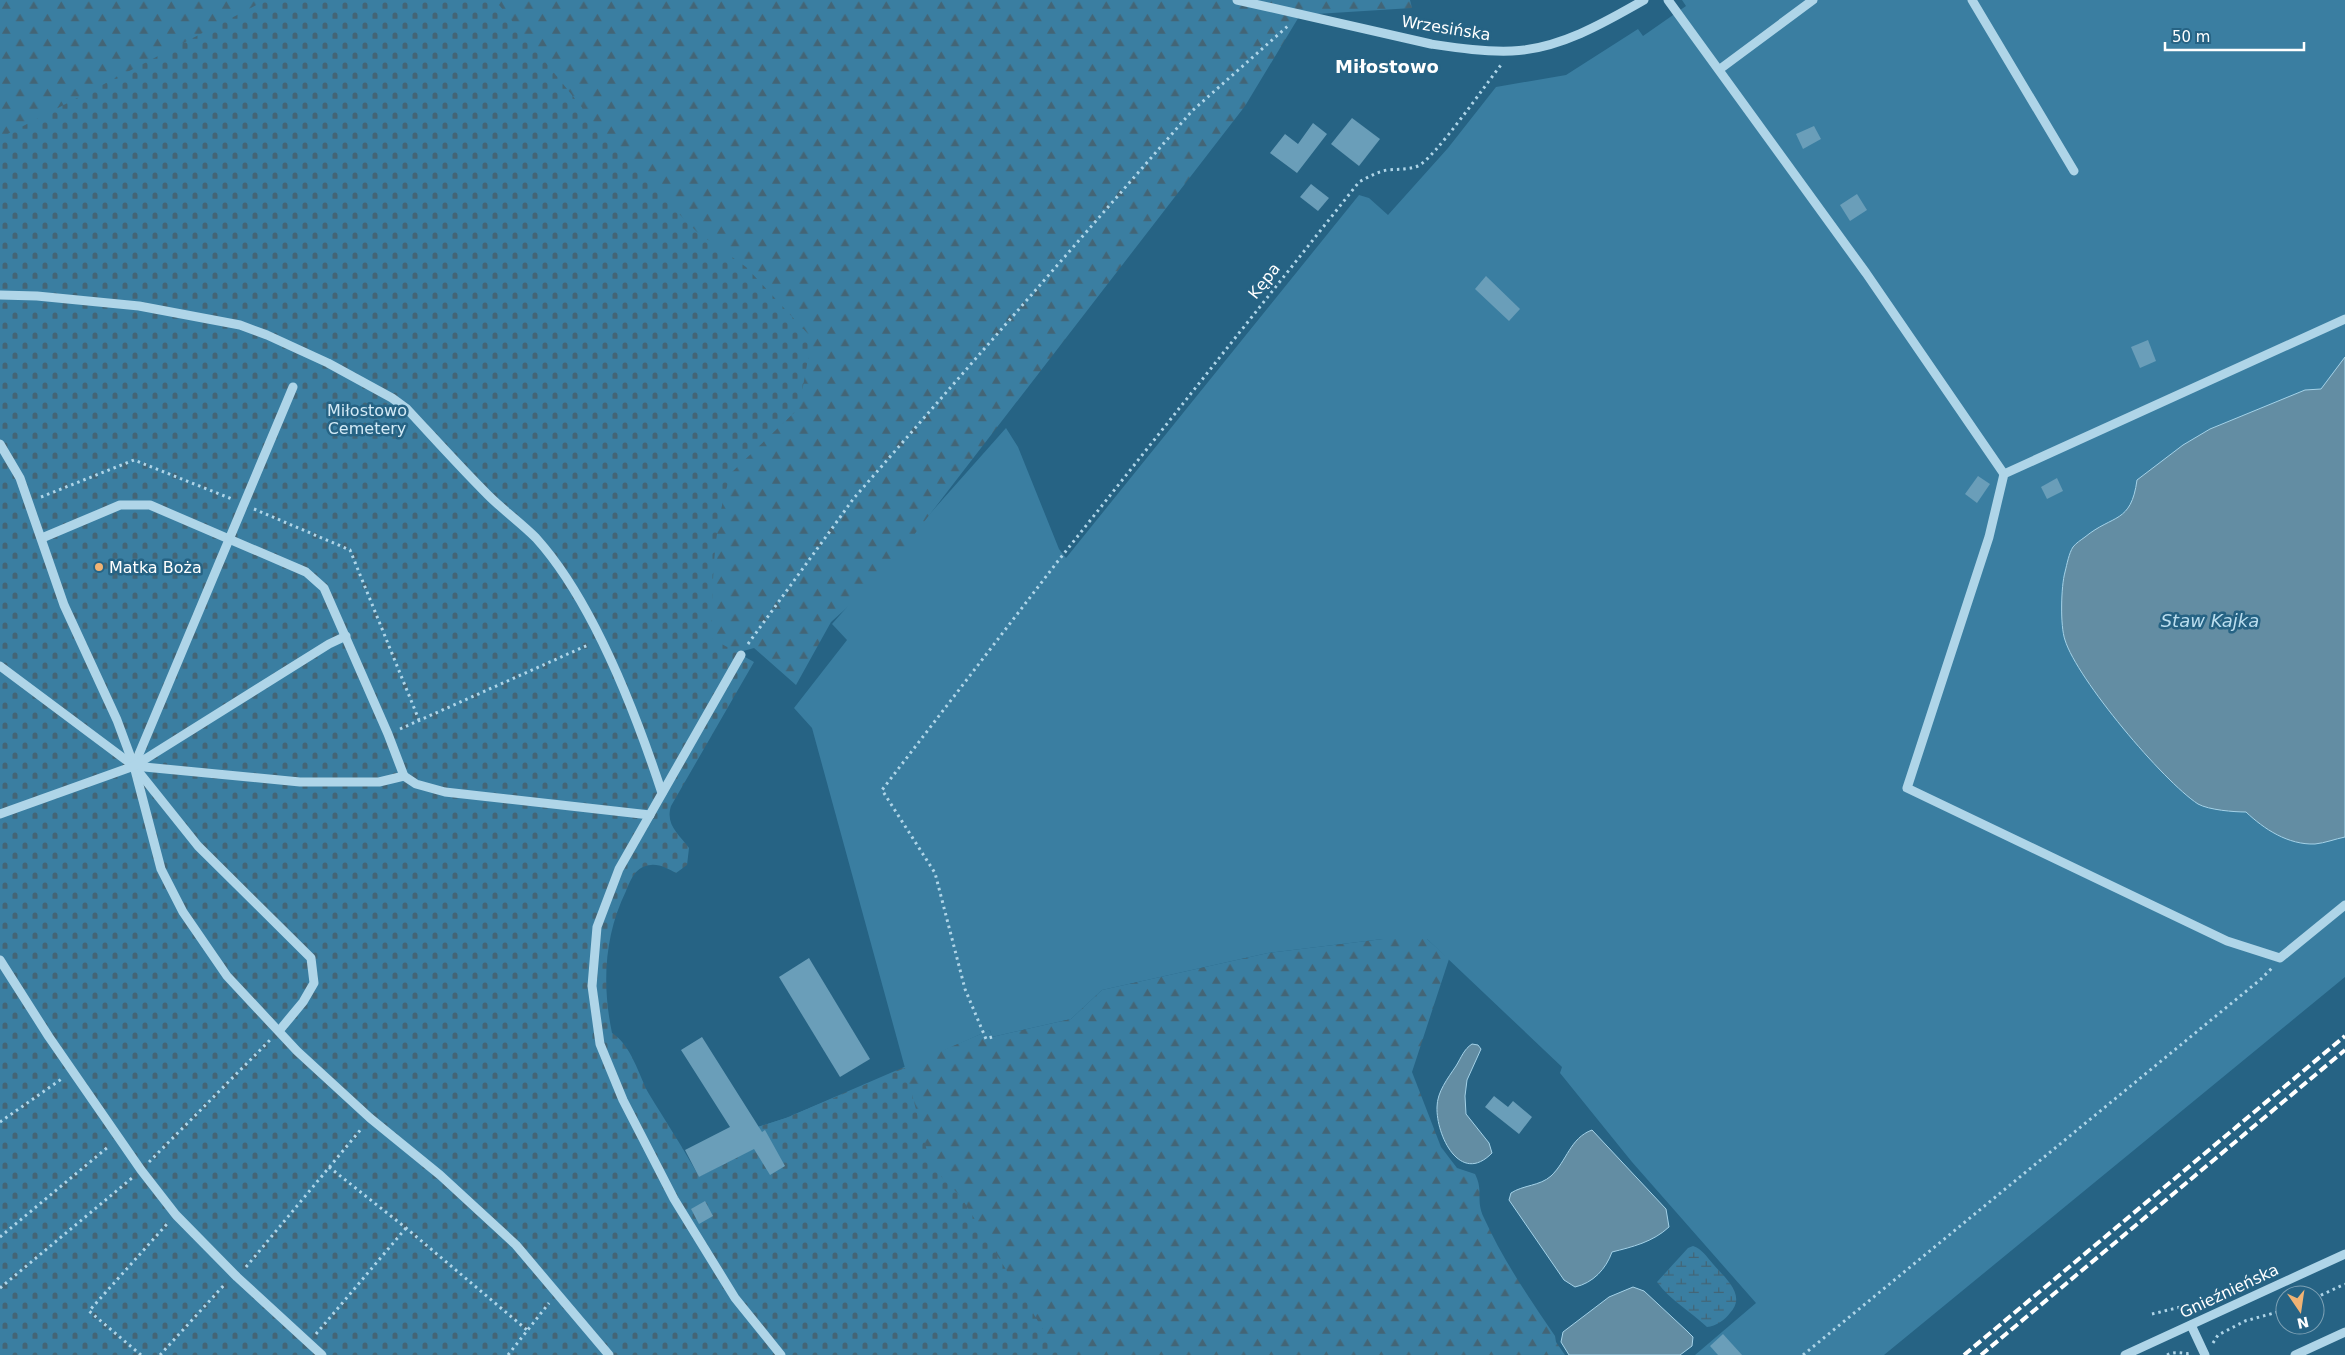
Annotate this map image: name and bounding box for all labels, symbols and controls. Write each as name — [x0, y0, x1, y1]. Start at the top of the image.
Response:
street label: Wrzesińska — [1400, 12, 1492, 44]
scale bar — [2165, 20, 2304, 52]
text: 50 m — [2172, 28, 2210, 46]
district label: Miłostowo — [1335, 56, 1439, 77]
street label: Kępa — [1244, 259, 1284, 303]
park label: Miłostowo Cemetery — [327, 401, 407, 438]
place label: Matka Boża — [109, 558, 202, 577]
marker: Matka Boża — [93, 561, 105, 573]
water label: Staw Kajka — [2161, 610, 2259, 631]
street label: Gnieźnieńska — [2177, 1260, 2281, 1322]
north arrow — [2275, 1285, 2325, 1335]
text: N — [2295, 1314, 2310, 1332]

